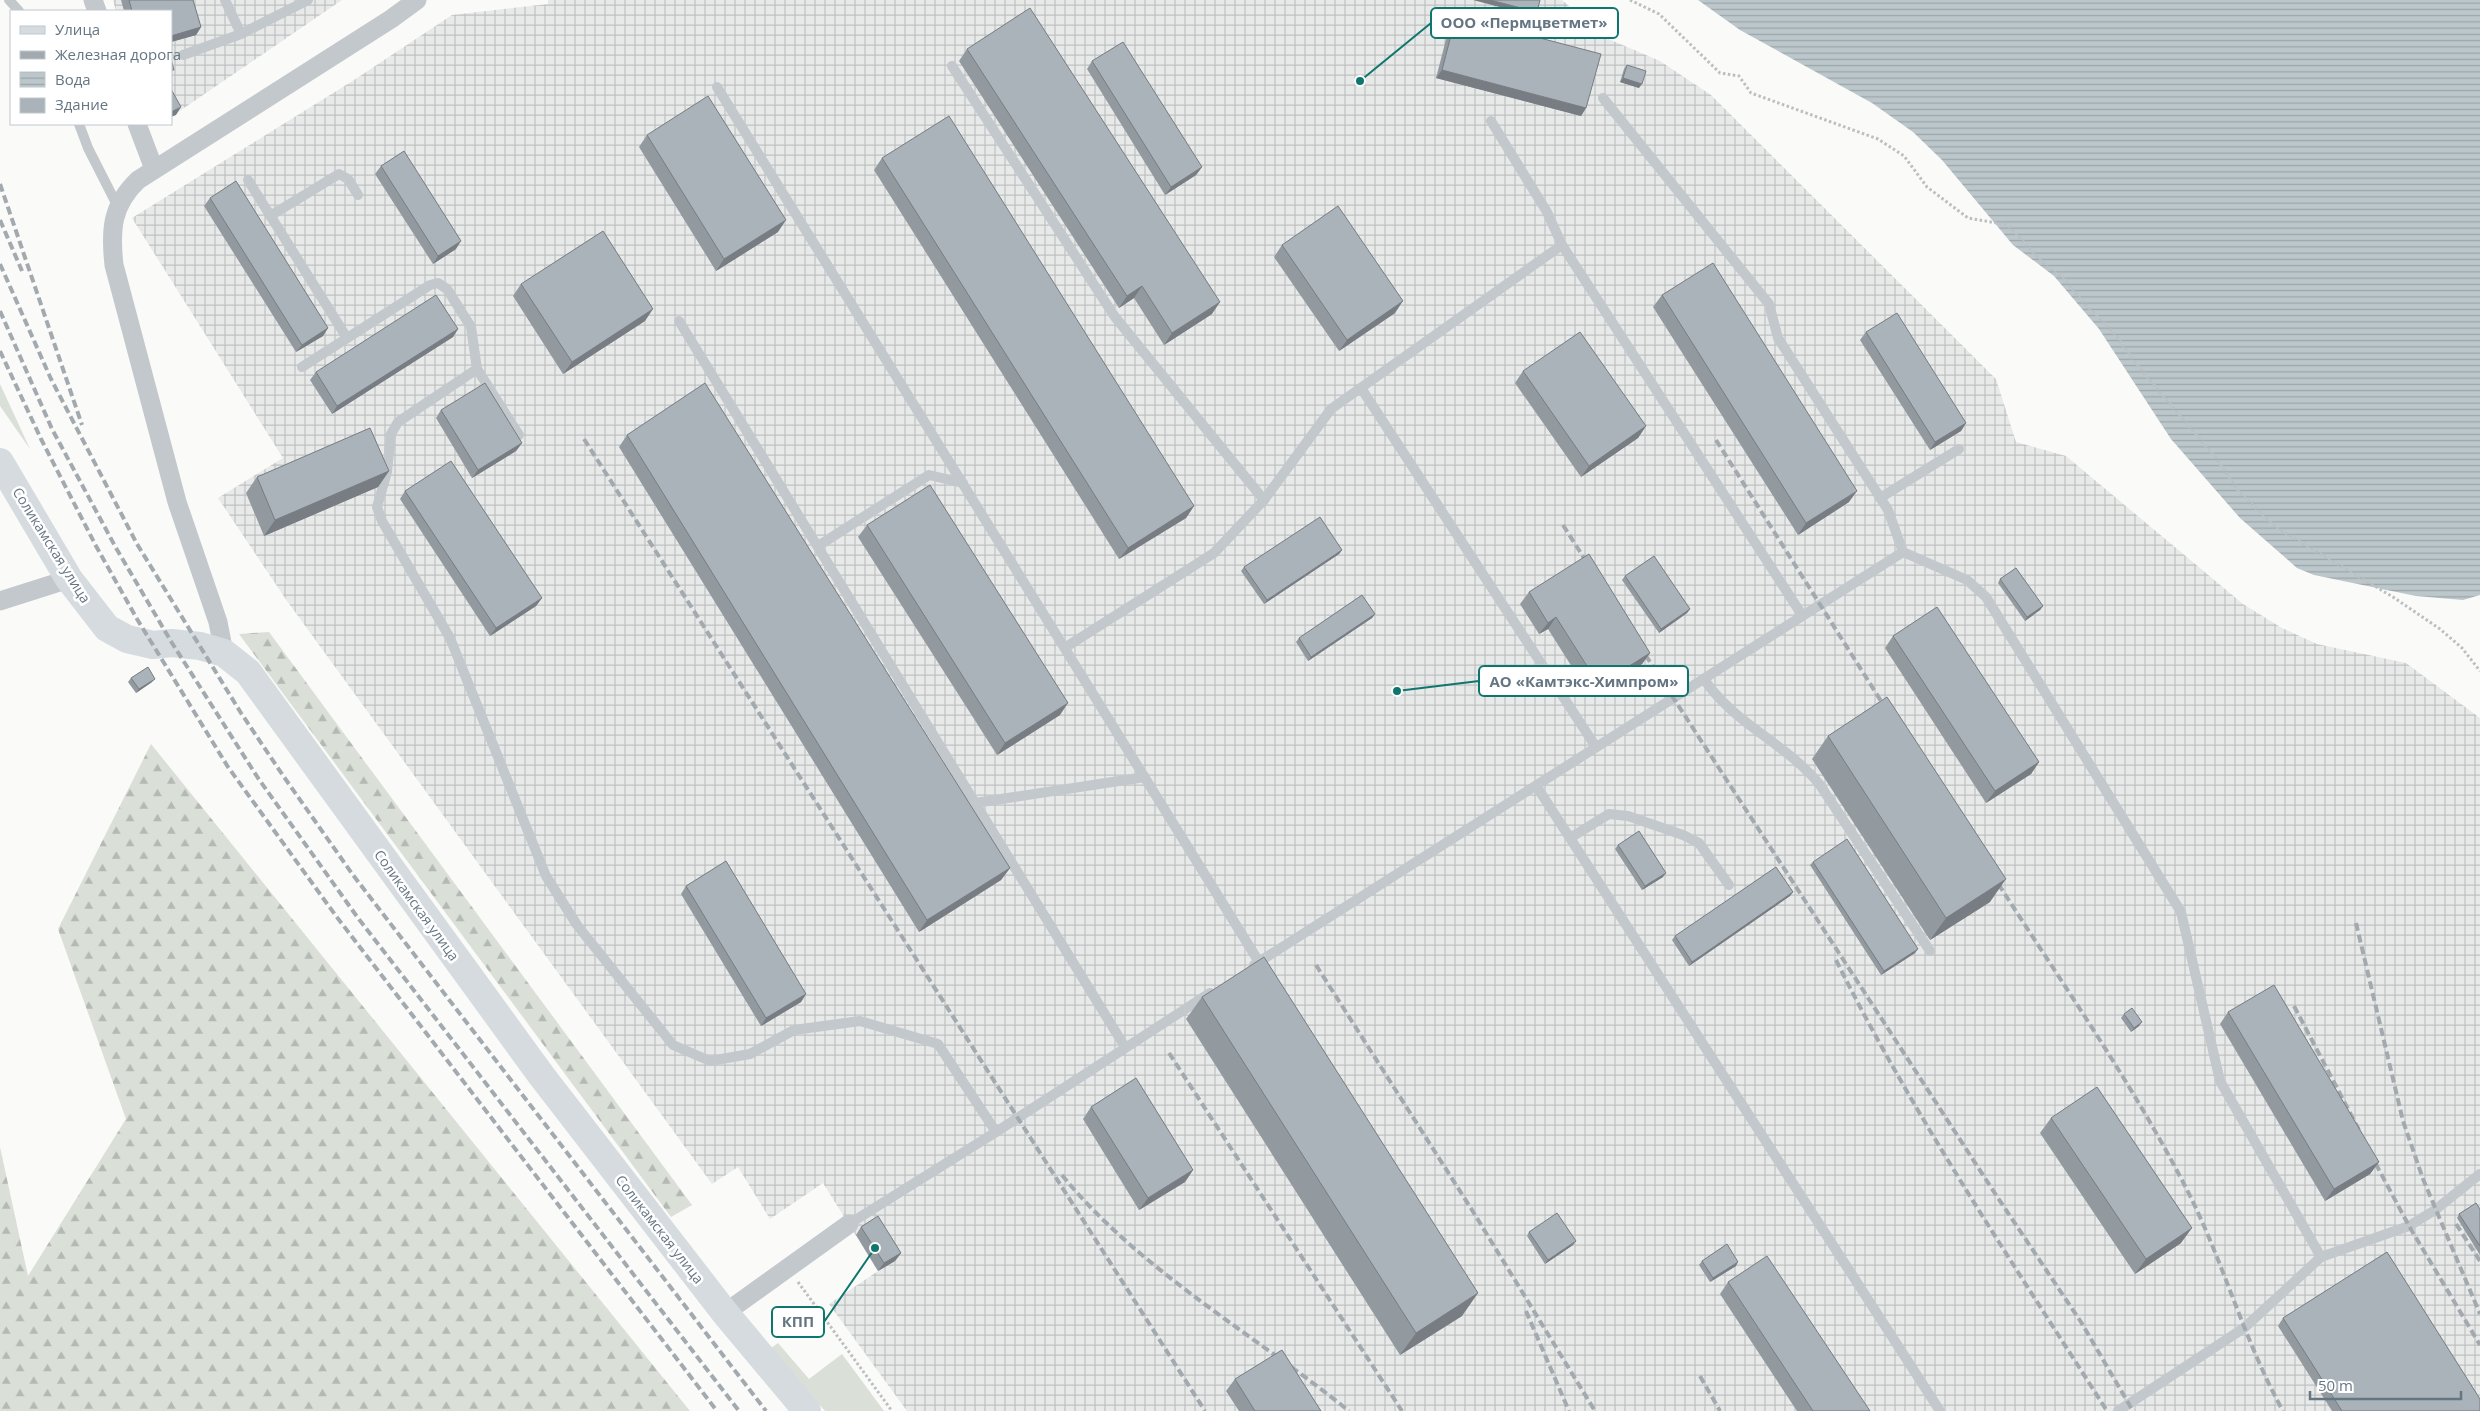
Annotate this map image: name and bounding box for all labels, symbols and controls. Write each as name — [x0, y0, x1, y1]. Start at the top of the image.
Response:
callout: ООО «Пермцветмет» — [1431, 8, 1618, 38]
legend — [10, 10, 172, 125]
text: ООО «Пермцветмет» — [1440, 12, 1608, 32]
text: Улица — [55, 19, 100, 39]
text: Железная дорога — [55, 44, 181, 64]
text: Вода — [55, 69, 91, 89]
text: Здание — [55, 94, 108, 114]
street label: Соликамская улица — [9, 484, 95, 606]
callout: АО «Камтэкс-Химпром» — [1479, 666, 1688, 696]
text: АО «Камтэкс-Химпром» — [1490, 671, 1678, 691]
street label: Соликамская улица — [370, 846, 464, 964]
street label: Соликамская улица — [612, 1171, 708, 1287]
callout: КПП — [772, 1307, 824, 1337]
text: КПП — [782, 1311, 814, 1331]
scale bar — [2310, 1368, 2461, 1400]
text: 50 m — [2318, 1375, 2353, 1395]

